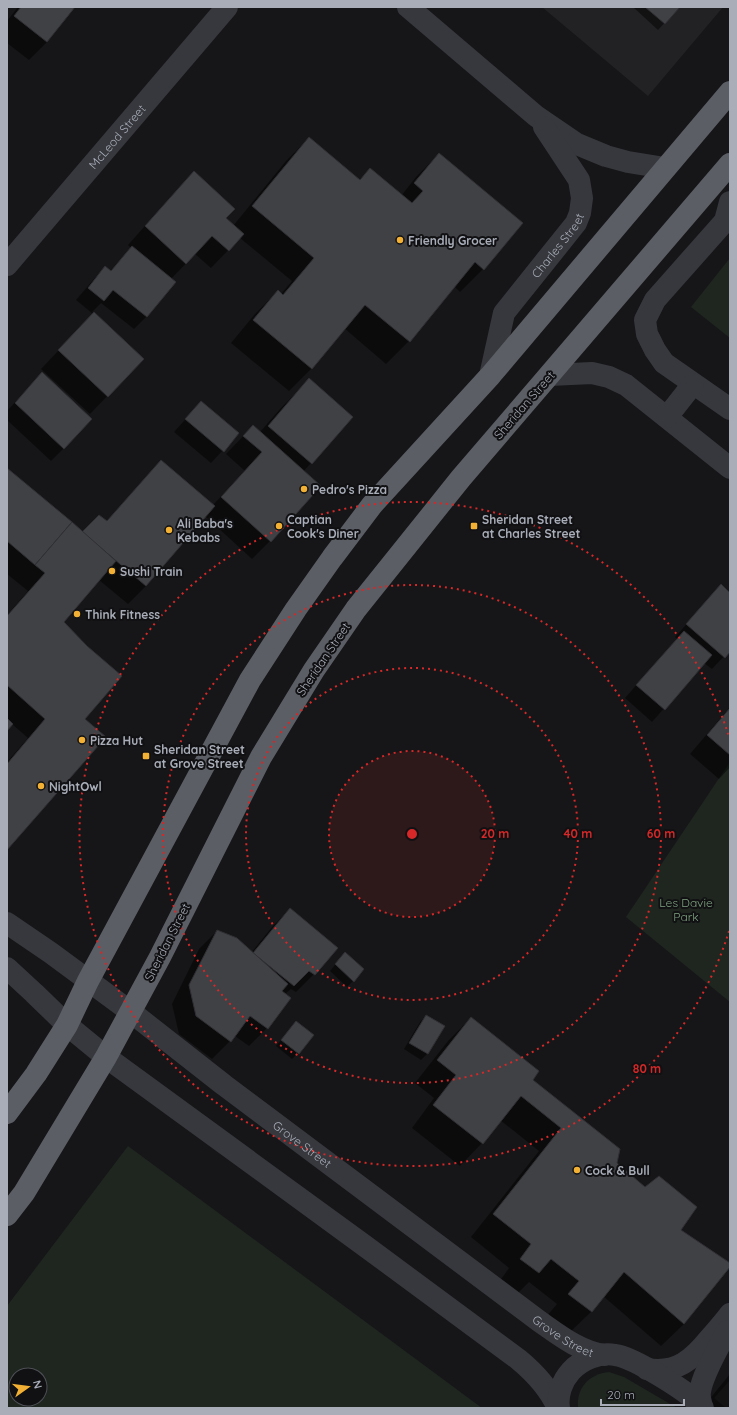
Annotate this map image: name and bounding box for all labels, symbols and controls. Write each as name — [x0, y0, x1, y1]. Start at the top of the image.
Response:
street label: McLeod Street — [85, 101, 148, 172]
street label: Charles Street — [528, 211, 587, 281]
place label: Friendly Grocer — [408, 233, 497, 248]
marker: Friendly Grocer — [395, 235, 405, 245]
street label: Sheridan Street — [490, 368, 558, 442]
place label: Pedro's Pizza — [312, 482, 387, 497]
marker: Pedro's Pizza — [299, 484, 309, 494]
place label: Captian Cook's Diner — [287, 512, 359, 541]
place label: Sheridan Street at Charles Street — [482, 512, 581, 541]
place label: Ali Baba's Kebabs — [177, 516, 233, 545]
marker: Captian Cook's Diner — [274, 521, 284, 531]
marker: Sheridan Street at Charles Street — [469, 521, 479, 531]
marker: Ali Baba's Kebabs — [164, 525, 174, 535]
place label: Sushi Train — [120, 564, 183, 579]
marker: Sushi Train — [107, 566, 117, 576]
place label: Think Fitness — [85, 607, 160, 622]
marker: Think Fitness — [72, 609, 82, 619]
street label: Sheridan Street — [293, 620, 353, 698]
place label: Pizza Hut — [90, 733, 143, 748]
marker: Pizza Hut — [77, 735, 87, 745]
place label: Sheridan Street at Grove Street — [154, 742, 245, 771]
marker: Sheridan Street at Grove Street — [141, 751, 151, 761]
place label: NightOwl — [49, 779, 102, 794]
marker: NightOwl — [36, 781, 46, 791]
text: 20 m — [481, 826, 509, 841]
text: 40 m — [564, 826, 592, 841]
text: 60 m — [647, 826, 675, 841]
centre of rings — [405, 827, 419, 841]
park label: Les Davie Park — [659, 895, 713, 924]
street label: Sheridan Street — [141, 901, 193, 983]
text: 80 m — [633, 1061, 661, 1076]
street label: Grove Street — [270, 1117, 335, 1171]
place label: Cock & Bull — [585, 1163, 650, 1178]
marker: Cock & Bull — [572, 1165, 582, 1175]
street label: Grove Street — [530, 1311, 596, 1360]
north arrow — [8, 1367, 48, 1407]
text: N — [30, 1379, 45, 1390]
scale bar — [601, 1381, 684, 1407]
text: 20 m — [607, 1387, 635, 1402]

